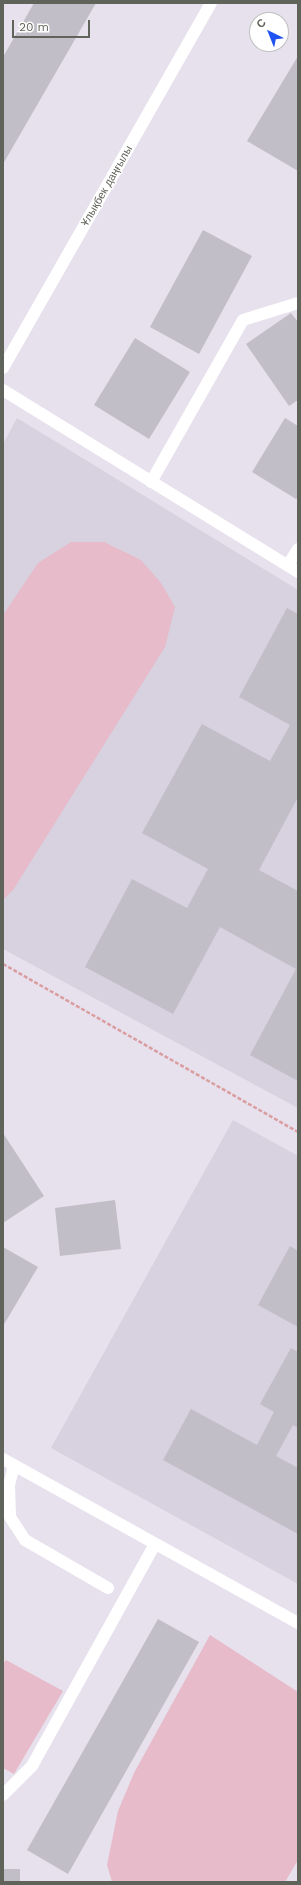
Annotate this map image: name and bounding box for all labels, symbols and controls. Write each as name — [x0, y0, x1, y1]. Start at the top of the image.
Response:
scale bar — [14, 12, 92, 38]
north arrow — [249, 12, 289, 52]
text: С — [254, 16, 268, 31]
text: 20 m — [19, 20, 49, 34]
street label: Ұлықбек даңғылы — [79, 143, 135, 229]

